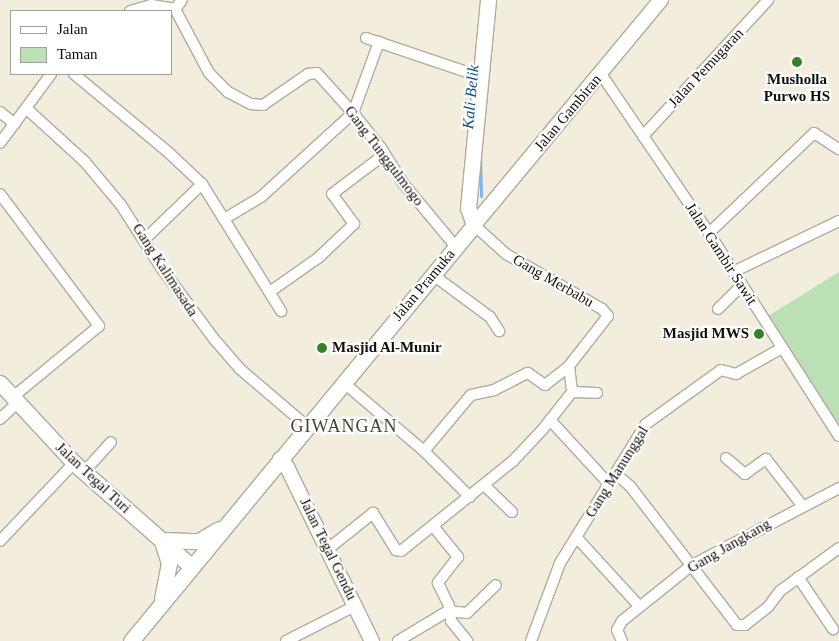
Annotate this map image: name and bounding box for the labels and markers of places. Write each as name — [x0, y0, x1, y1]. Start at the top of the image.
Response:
marker: Musholla Purwo HS — [791, 56, 803, 68]
place label: Musholla Purwo HS — [764, 70, 830, 105]
place label: Masjid MWS — [663, 325, 749, 343]
marker: Masjid MWS — [753, 328, 765, 340]
place label: Masjid Al-Munir — [332, 339, 442, 357]
marker: Masjid Al-Munir — [316, 342, 328, 354]

